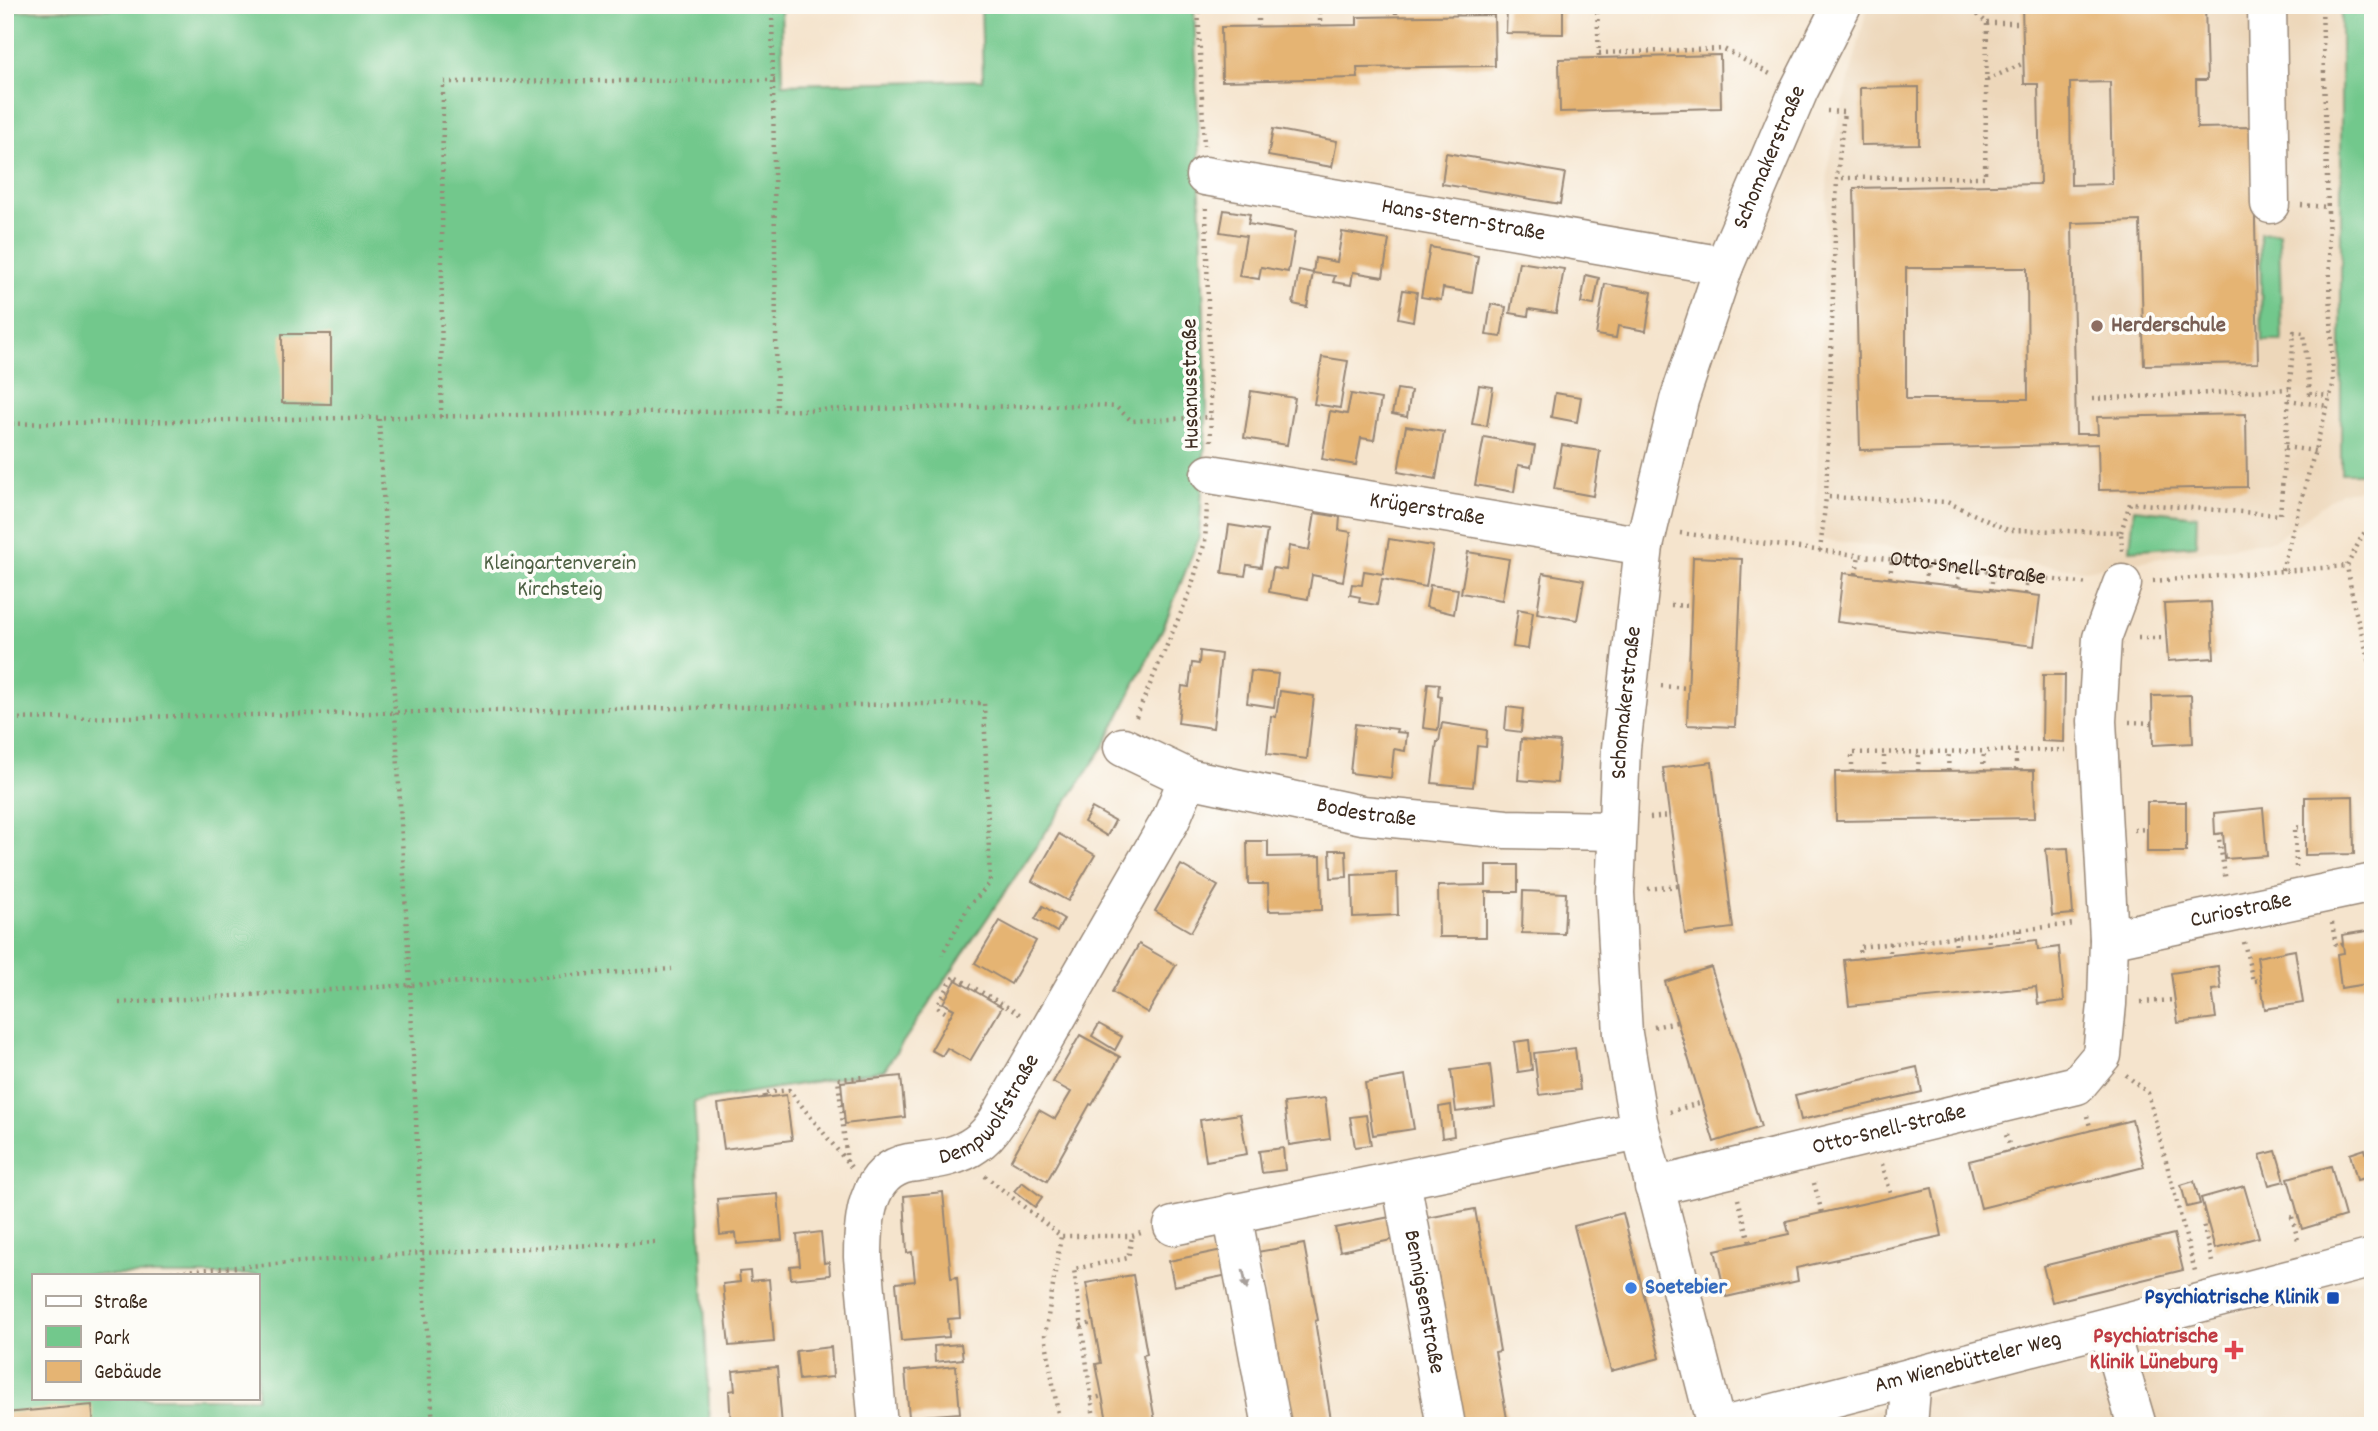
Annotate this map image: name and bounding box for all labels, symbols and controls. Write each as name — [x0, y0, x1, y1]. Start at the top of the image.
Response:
street label: Schomakerstraße — [1725, 81, 1815, 235]
street label: Hans-Stern-Straße — [1379, 190, 1548, 251]
place label: Herderschule — [2111, 310, 2226, 343]
street label: Husanusstraße — [1174, 318, 1210, 450]
marker: Herderschule — [2089, 318, 2105, 334]
street label: Krügerstraße — [1367, 484, 1487, 536]
street label: Otto-Snell-Straße — [1888, 543, 2048, 595]
park label: Kleingartenverein Kirchsteig — [484, 548, 636, 607]
street label: Schomakerstraße — [1603, 625, 1651, 780]
street label: Bodestraße — [1313, 789, 1418, 837]
street label: Curiostraße — [2187, 884, 2295, 938]
street label: Dempwolfstraße — [936, 1048, 1049, 1175]
street label: Otto-Snell-Straße — [1809, 1096, 1970, 1165]
street label: Bennigsenstraße — [1394, 1227, 1453, 1377]
one-way arrow — [1239, 1269, 1250, 1291]
place label: Soetebier — [1645, 1272, 1727, 1305]
legend — [32, 1274, 259, 1400]
marker: Soetebier — [1623, 1280, 1639, 1296]
place label: Psychiatrische Klinik — [2144, 1282, 2320, 1315]
text: Straße — [94, 1289, 148, 1319]
marker: Psychiatrische Klinik — [2325, 1290, 2341, 1306]
place label: Psychiatrische Klinik Lüneburg — [2090, 1321, 2218, 1380]
street label: Am Wienebütteler Weg — [1871, 1323, 2065, 1403]
text: Park — [94, 1325, 130, 1355]
marker: Psychiatrische Klinik Lüneburg — [2224, 1340, 2244, 1360]
text: Gebäude — [94, 1359, 162, 1389]

